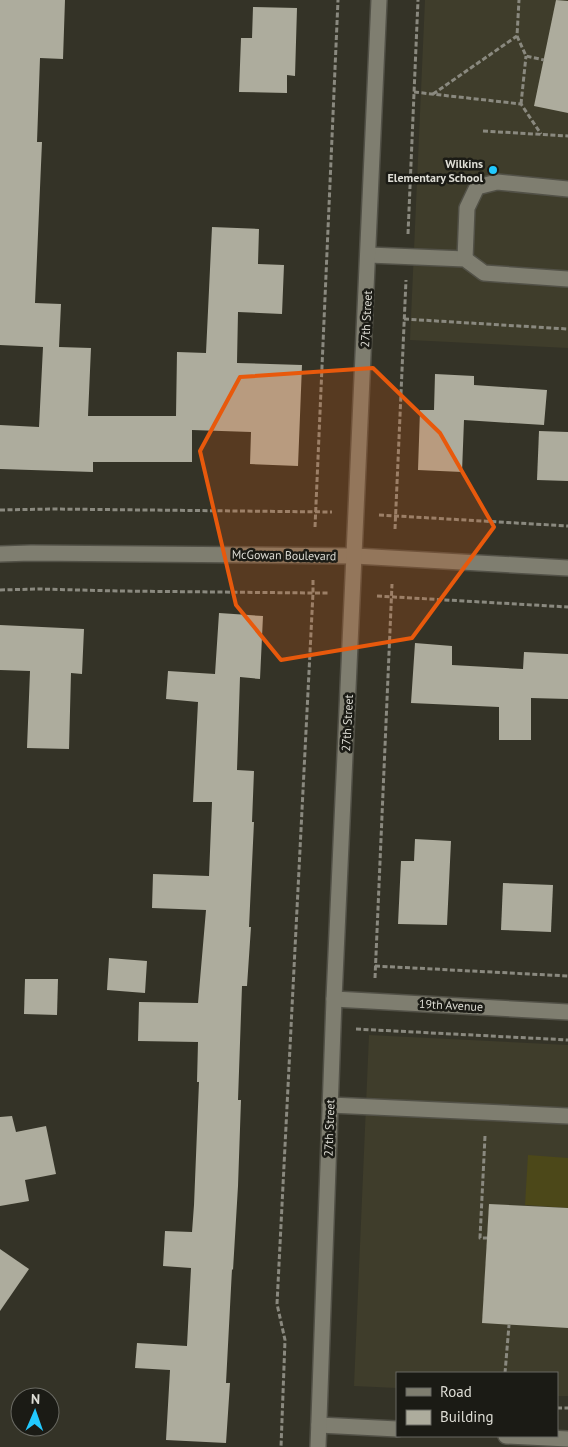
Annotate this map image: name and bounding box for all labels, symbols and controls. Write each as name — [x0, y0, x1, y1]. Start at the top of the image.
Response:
place label: Wilkins Elementary School — [388, 156, 483, 185]
marker: Wilkins Elementary School — [487, 164, 499, 176]
street label: 27th Street — [357, 290, 375, 348]
street label: McGowan Boulevard — [232, 547, 336, 563]
street label: 27th Street — [338, 694, 356, 752]
street label: 19th Avenue — [419, 996, 483, 1014]
street label: 27th Street — [321, 1099, 337, 1157]
legend — [396, 1372, 558, 1437]
text: Road — [440, 1382, 472, 1401]
north arrow — [10, 1387, 60, 1437]
text: N — [31, 1390, 40, 1408]
text: Building — [440, 1407, 494, 1426]

